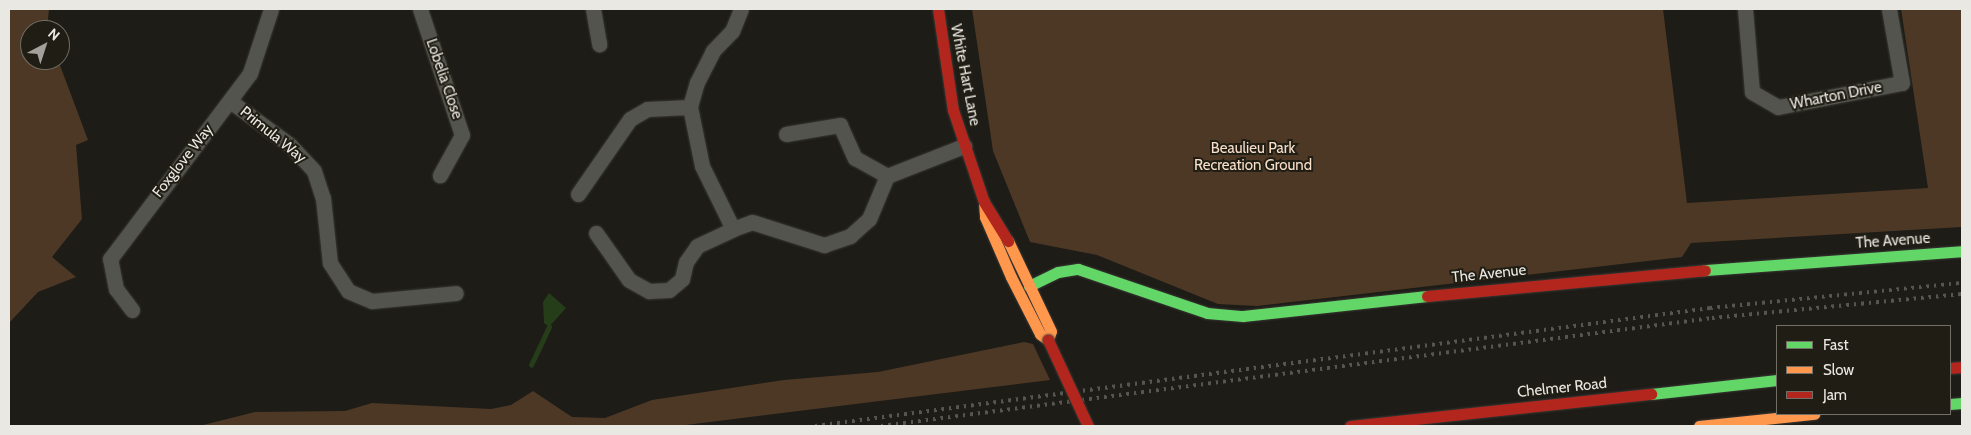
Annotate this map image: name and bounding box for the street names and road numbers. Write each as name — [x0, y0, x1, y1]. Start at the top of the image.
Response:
street label: White Hart Lane — [946, 23, 984, 127]
street label: Lobelia Close — [422, 36, 466, 122]
street label: Wharton Drive — [1789, 78, 1883, 114]
street label: Primula Way — [236, 103, 310, 167]
street label: Foxglove Way — [149, 121, 217, 201]
street label: The Avenue — [1855, 229, 1931, 253]
street label: The Avenue — [1451, 261, 1527, 287]
street label: Chelmer Road — [1516, 374, 1608, 402]

